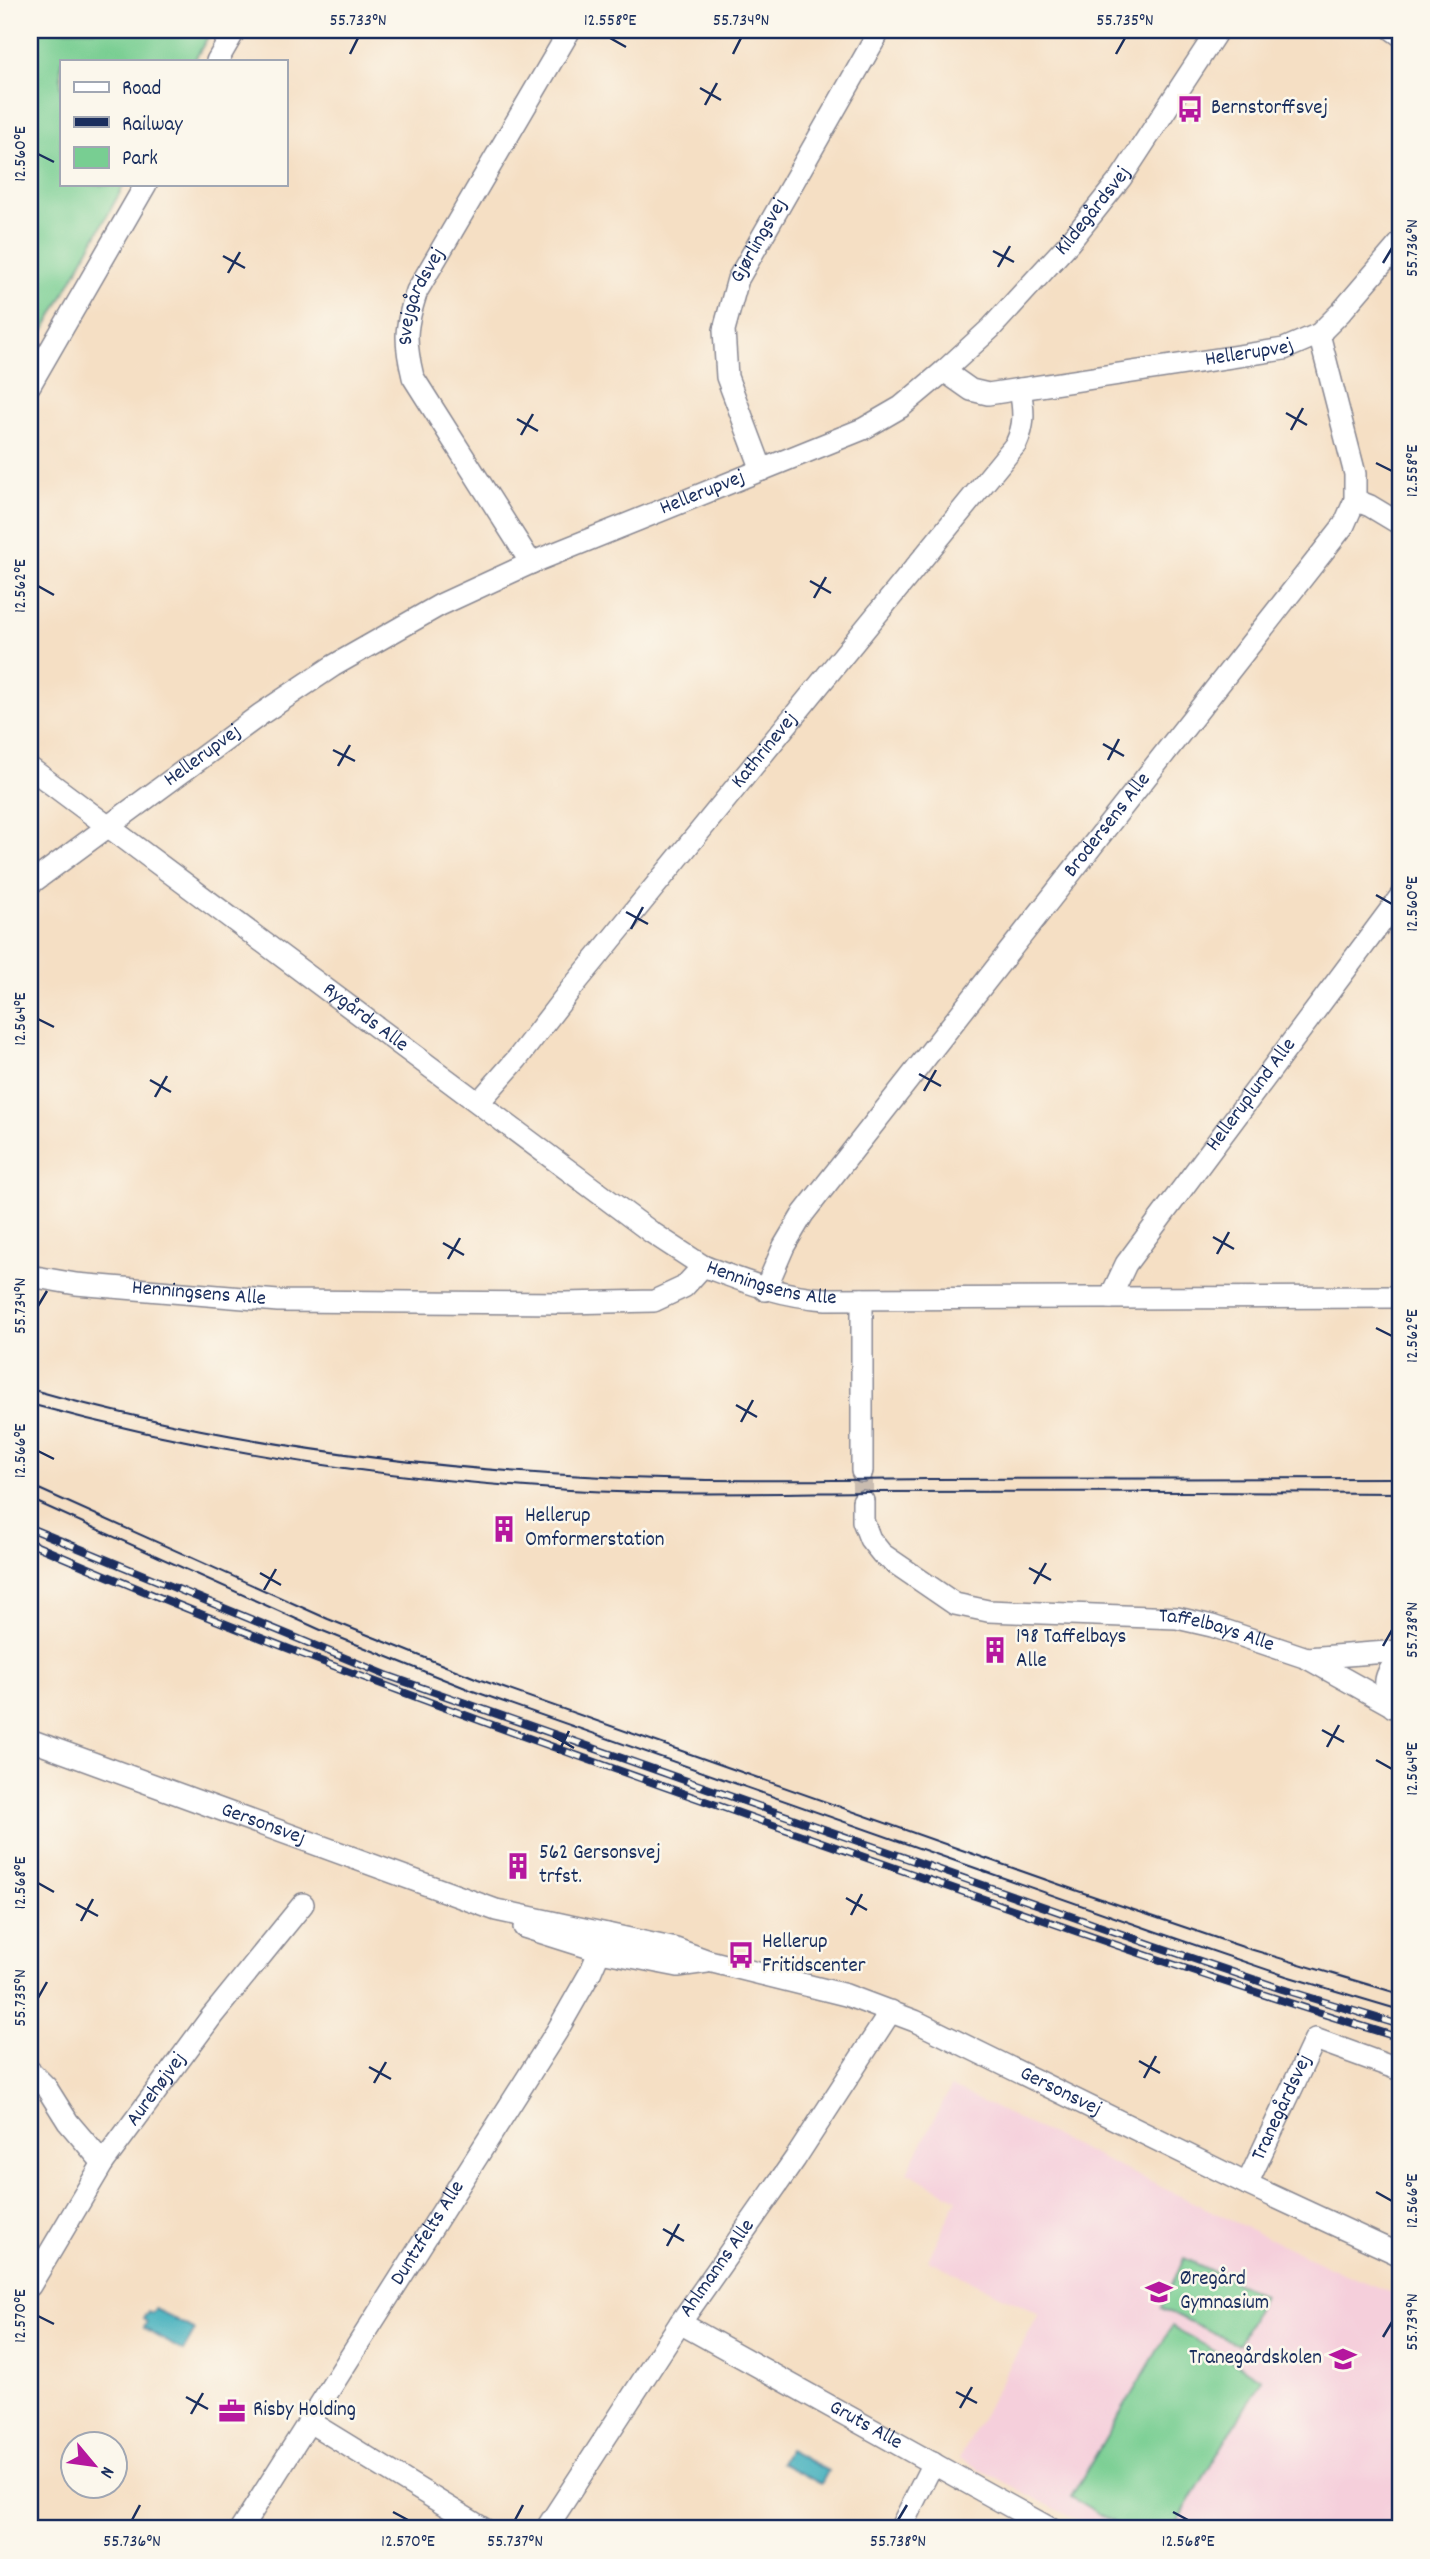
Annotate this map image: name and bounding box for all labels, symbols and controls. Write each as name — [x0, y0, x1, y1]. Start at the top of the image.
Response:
text: 55.733°N — [329, 9, 387, 34]
text: 12.558°E — [584, 9, 636, 34]
text: 55.734°N — [713, 9, 769, 34]
text: 55.735°N — [1096, 9, 1154, 34]
legend — [60, 60, 287, 186]
text: Road — [122, 75, 161, 105]
bus stop icon: Bernstorffsvej — [1175, 94, 1205, 124]
place label: Bernstorffsvej — [1211, 94, 1328, 124]
text: Railway — [122, 111, 183, 141]
text: 12.560°E — [9, 126, 34, 182]
text: Park — [122, 145, 158, 175]
street label: Kildegårdsvej — [1049, 161, 1139, 263]
street label: Gjørlingsvej — [723, 193, 796, 289]
text: 55.736°N — [1401, 219, 1426, 277]
street label: Svejgårdsvej — [392, 243, 454, 345]
street label: Hellerupvej — [1203, 331, 1299, 376]
text: 12.558°E — [1401, 445, 1426, 497]
street label: Hellerupvej — [656, 463, 750, 524]
text: 12.562°E — [9, 559, 34, 613]
street label: Kathrinevej — [725, 706, 806, 796]
street label: Hellerupvej — [158, 718, 248, 795]
street label: Brodersens Alle — [1057, 767, 1159, 884]
text: 12.560°E — [1401, 876, 1426, 932]
street label: Rygårds Alle — [316, 976, 414, 1060]
text: 12.564°E — [9, 992, 34, 1046]
street label: Helleruplund Alle — [1199, 1032, 1304, 1158]
street label: Henningsens Alle — [702, 1253, 836, 1314]
street label: Henningsens Alle — [131, 1274, 267, 1315]
text: 55.734°N — [9, 1278, 34, 1334]
text: 12.562°E — [1401, 1309, 1426, 1363]
text: 12.566°E — [9, 1424, 34, 1478]
place label: Hellerup Omformerstation — [525, 1502, 665, 1556]
building icon: Hellerup Omformerstation — [489, 1514, 519, 1544]
street label: Taffelbays Alle — [1158, 1602, 1278, 1661]
text: 55.738°N — [1401, 1602, 1426, 1658]
place label: 198 Taffelbays Alle — [1016, 1623, 1126, 1677]
building icon: 198 Taffelbays Alle — [980, 1635, 1010, 1665]
text: 12.564°E — [1401, 1742, 1426, 1796]
street label: Gersonsvej — [217, 1796, 309, 1854]
place label: 562 Gersonsvej trfst. — [539, 1839, 661, 1893]
building icon: 562 Gersonsvej trfst. — [503, 1851, 533, 1881]
text: 12.568°E — [9, 1856, 34, 1910]
place label: Hellerup Fritidscenter — [762, 1928, 866, 1982]
bus stop icon: Hellerup Fritidscenter — [726, 1940, 756, 1970]
text: 55.735°N — [9, 1969, 34, 2027]
street label: Aurehøjvej — [120, 2047, 195, 2133]
street label: Tranegårdsvej — [1245, 2050, 1321, 2166]
street label: Gersonsvej — [1014, 2059, 1106, 2125]
text: 12.566°E — [1401, 2174, 1426, 2228]
street label: Duntzfelts Alle — [384, 2175, 473, 2292]
street label: Ahlmanns Alle — [673, 2213, 763, 2324]
place label: Øregård Gymnasium — [1180, 2265, 1269, 2319]
school or university icon: Øregård Gymnasium — [1144, 2277, 1174, 2307]
text: 12.570°E — [9, 2289, 34, 2343]
text: 55.739°N — [1401, 2293, 1426, 2351]
place label: Tranegårdskolen — [1189, 2344, 1322, 2374]
school or university icon: Tranegårdskolen — [1328, 2344, 1358, 2374]
street label: Gruts Alle — [823, 2393, 907, 2458]
office icon: Risby Holding — [217, 2396, 247, 2426]
place label: Risby Holding — [253, 2396, 356, 2426]
north arrow — [60, 2430, 130, 2500]
text: N — [92, 2461, 120, 2482]
text: 55.736°N — [103, 2530, 161, 2555]
text: 12.570°E — [381, 2530, 435, 2555]
text: 55.737°N — [487, 2530, 543, 2555]
text: 55.738°N — [870, 2530, 926, 2555]
text: 12.568°E — [1161, 2530, 1215, 2555]

